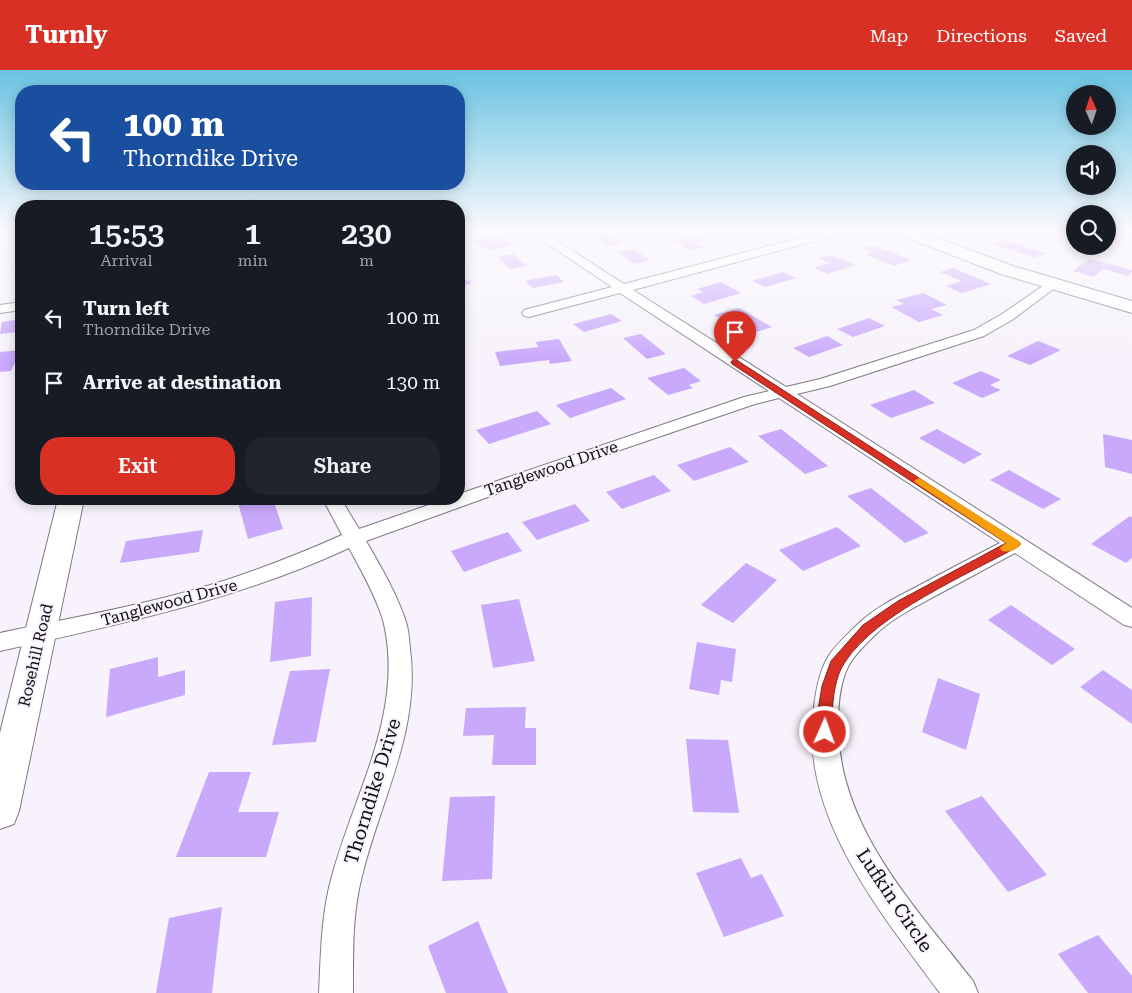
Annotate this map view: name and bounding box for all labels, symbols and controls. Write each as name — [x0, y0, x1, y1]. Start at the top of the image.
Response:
text: Turnly — [25, 21, 108, 49]
text: Map — [870, 25, 908, 46]
text: Directions — [936, 25, 1027, 46]
text: Saved — [1055, 25, 1107, 46]
north arrow — [1066, 85, 1116, 135]
map controls — [1066, 85, 1116, 255]
text: 100 m — [123, 104, 224, 145]
icon: left — [40, 105, 105, 170]
button: sound — [1066, 145, 1116, 195]
text: Thorndike Drive — [123, 146, 298, 171]
button: search — [1066, 205, 1116, 255]
text: 15:53 — [88, 216, 164, 251]
text: 1 — [244, 216, 261, 251]
text: 230 — [341, 216, 392, 251]
text: Arrival — [100, 251, 152, 270]
text: min — [238, 251, 268, 270]
text: m — [359, 251, 374, 270]
text: Turn left — [83, 297, 169, 320]
icon: left — [40, 304, 68, 332]
text: 100 m — [386, 306, 440, 329]
pin — [714, 311, 756, 362]
icon: arrive — [721, 318, 749, 346]
text: Thorndike Drive — [83, 320, 210, 339]
icon: arrive — [40, 369, 68, 397]
text: Arrive at destination — [83, 371, 281, 394]
text: 130 m — [386, 371, 440, 394]
button: Exit — [40, 437, 235, 495]
button: Share — [245, 437, 440, 495]
street label: Tanglewood Drive — [482, 437, 621, 500]
street label: Tanglewood Drive — [99, 575, 239, 630]
street label: Rosehill Road — [14, 602, 57, 709]
position arrow — [798, 705, 850, 757]
street label: Thorndike Drive — [339, 715, 406, 867]
street label: Lufkin Circle — [852, 844, 938, 956]

